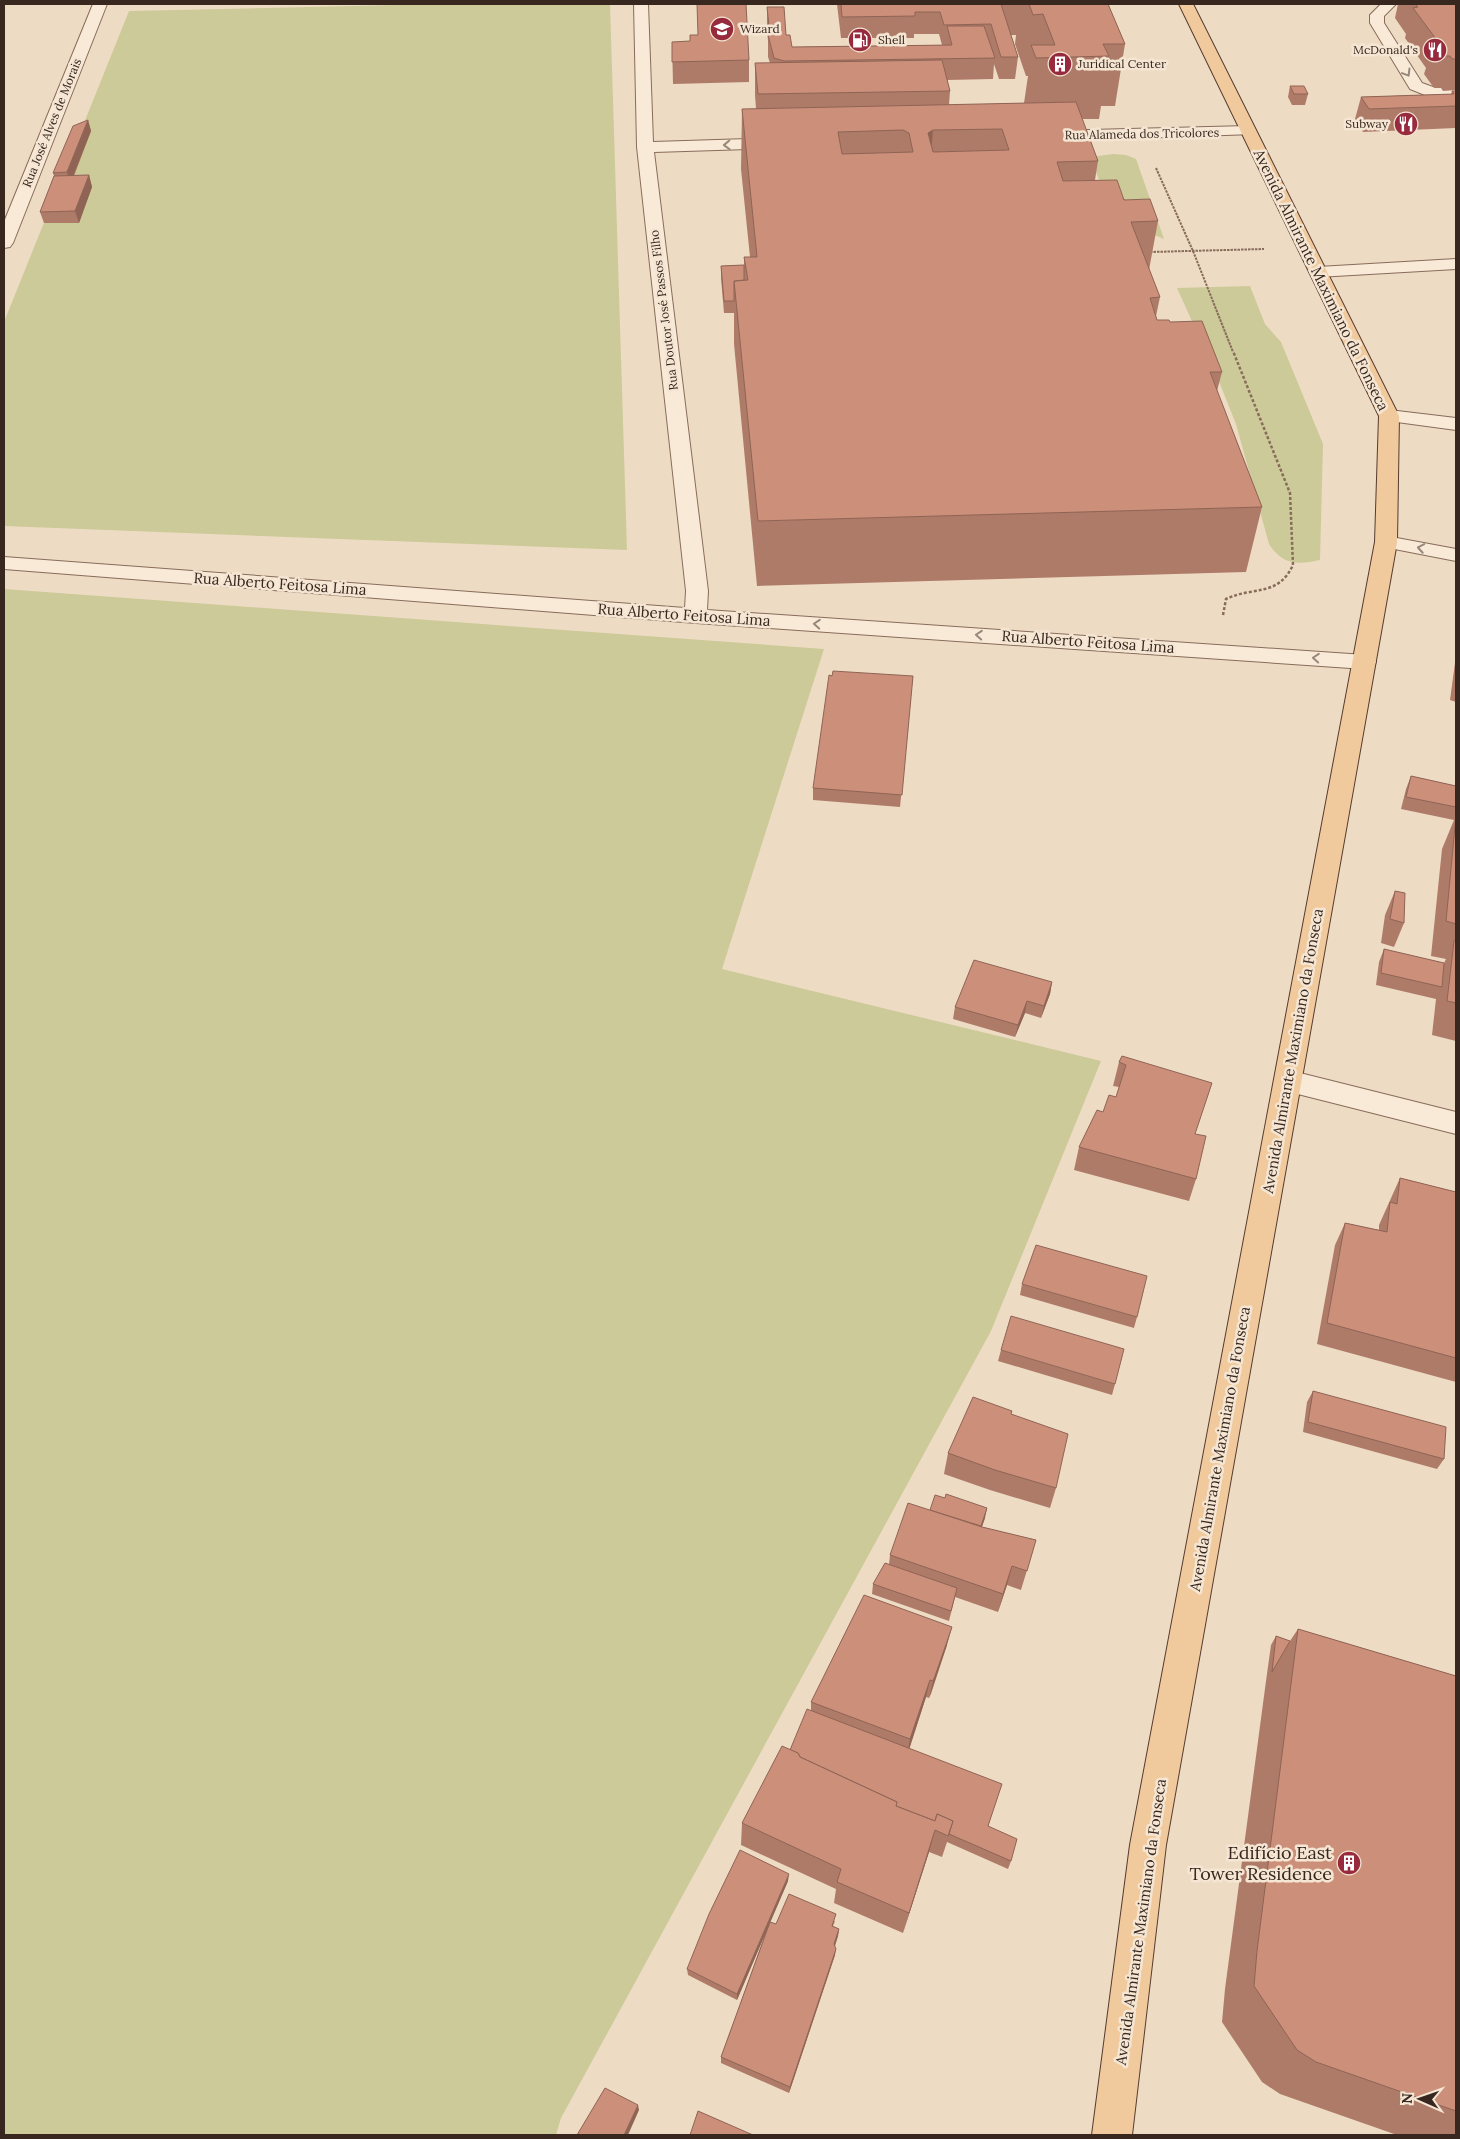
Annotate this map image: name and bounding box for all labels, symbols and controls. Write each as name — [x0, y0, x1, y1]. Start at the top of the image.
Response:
school or university icon: Wizard — [709, 16, 735, 42]
place label: Wizard — [740, 21, 780, 36]
fuel station icon: Shell — [847, 27, 873, 53]
place label: Shell — [878, 32, 905, 47]
restaurant icon: McDonald's — [1422, 37, 1448, 63]
place label: McDonald's — [1353, 42, 1418, 57]
building icon: Juridical Center — [1047, 51, 1073, 77]
street label: Rua José Alves de Morais — [19, 56, 84, 189]
place label: Juridical Center — [1077, 56, 1167, 71]
one-way arrow — [1401, 68, 1411, 77]
restaurant icon: Subway — [1393, 111, 1419, 137]
place label: Subway — [1345, 116, 1389, 131]
street label: Rua Alameda dos Tricolores — [1065, 125, 1220, 142]
one-way arrow — [723, 140, 730, 150]
street label: Avenida Almirante Maximiano da Fonseca — [1249, 145, 1393, 414]
street label: Rua Doutor José Passos Filho — [646, 229, 681, 391]
one-way arrow — [1417, 544, 1426, 554]
street label: Rua Alberto Feitosa Lima — [193, 568, 367, 599]
street label: Rua Alberto Feitosa Lima — [597, 599, 771, 630]
one-way arrow — [813, 619, 821, 630]
street label: Rua Alberto Feitosa Lima — [1001, 626, 1175, 657]
one-way arrow — [975, 630, 983, 641]
one-way arrow — [1312, 653, 1320, 664]
street label: Avenida Almirante Maximiano da Fonseca — [1258, 907, 1327, 1196]
street label: Avenida Almirante Maximiano da Fonseca — [1185, 1305, 1254, 1594]
street label: Avenida Almirante Maximiano da Fonseca — [1111, 1777, 1170, 2067]
place label: Edifício East Tower Residence — [1190, 1841, 1332, 1885]
building icon: Edifício East Tower Residence — [1336, 1850, 1362, 1876]
north arrow — [1395, 2074, 1445, 2124]
text: N — [1398, 2093, 1416, 2104]

